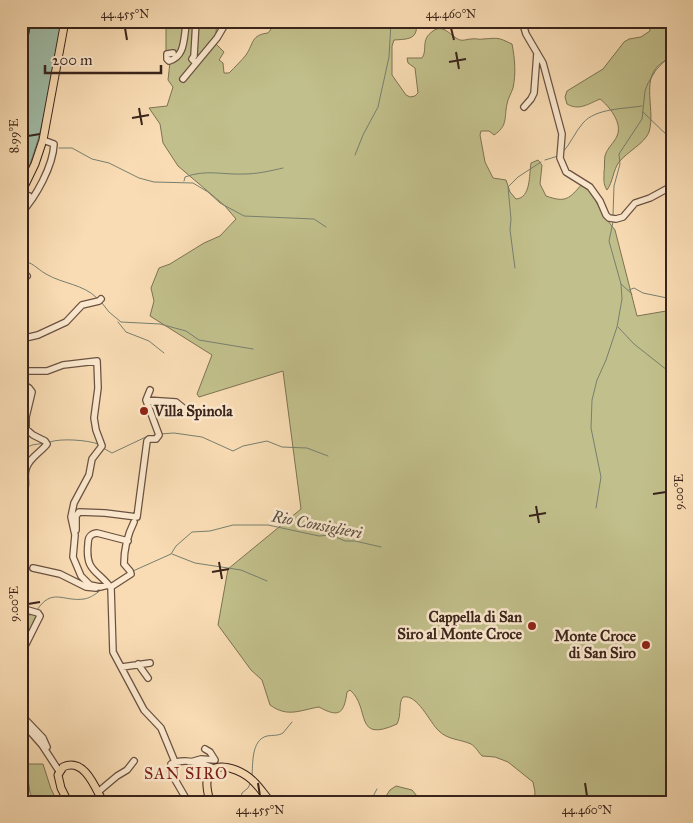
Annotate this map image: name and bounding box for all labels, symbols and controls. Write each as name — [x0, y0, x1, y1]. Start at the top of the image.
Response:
text: 44.455°N — [101, 7, 149, 21]
text: 44.460°N — [426, 7, 476, 21]
scale bar — [45, 42, 161, 74]
text: 200 m — [52, 51, 93, 69]
text: 8.99°E — [7, 118, 21, 153]
place label: Villa Spinola — [153, 402, 233, 421]
marker: Villa Spinola — [138, 405, 150, 417]
text: 9.00°E — [672, 474, 686, 510]
water label: Rio Consiglieri — [269, 506, 364, 543]
text: 9.00°E — [7, 586, 21, 622]
place label: Cappella di San Siro al Monte Croce — [397, 608, 523, 643]
marker: Cappella di San Siro al Monte Croce — [526, 620, 538, 632]
place label: Monte Croce di San Siro — [554, 627, 637, 662]
marker: Monte Croce di San Siro — [640, 639, 652, 651]
district label: SAN SIRO — [144, 764, 228, 783]
text: 44.455°N — [236, 803, 284, 817]
text: 44.460°N — [562, 803, 612, 817]

